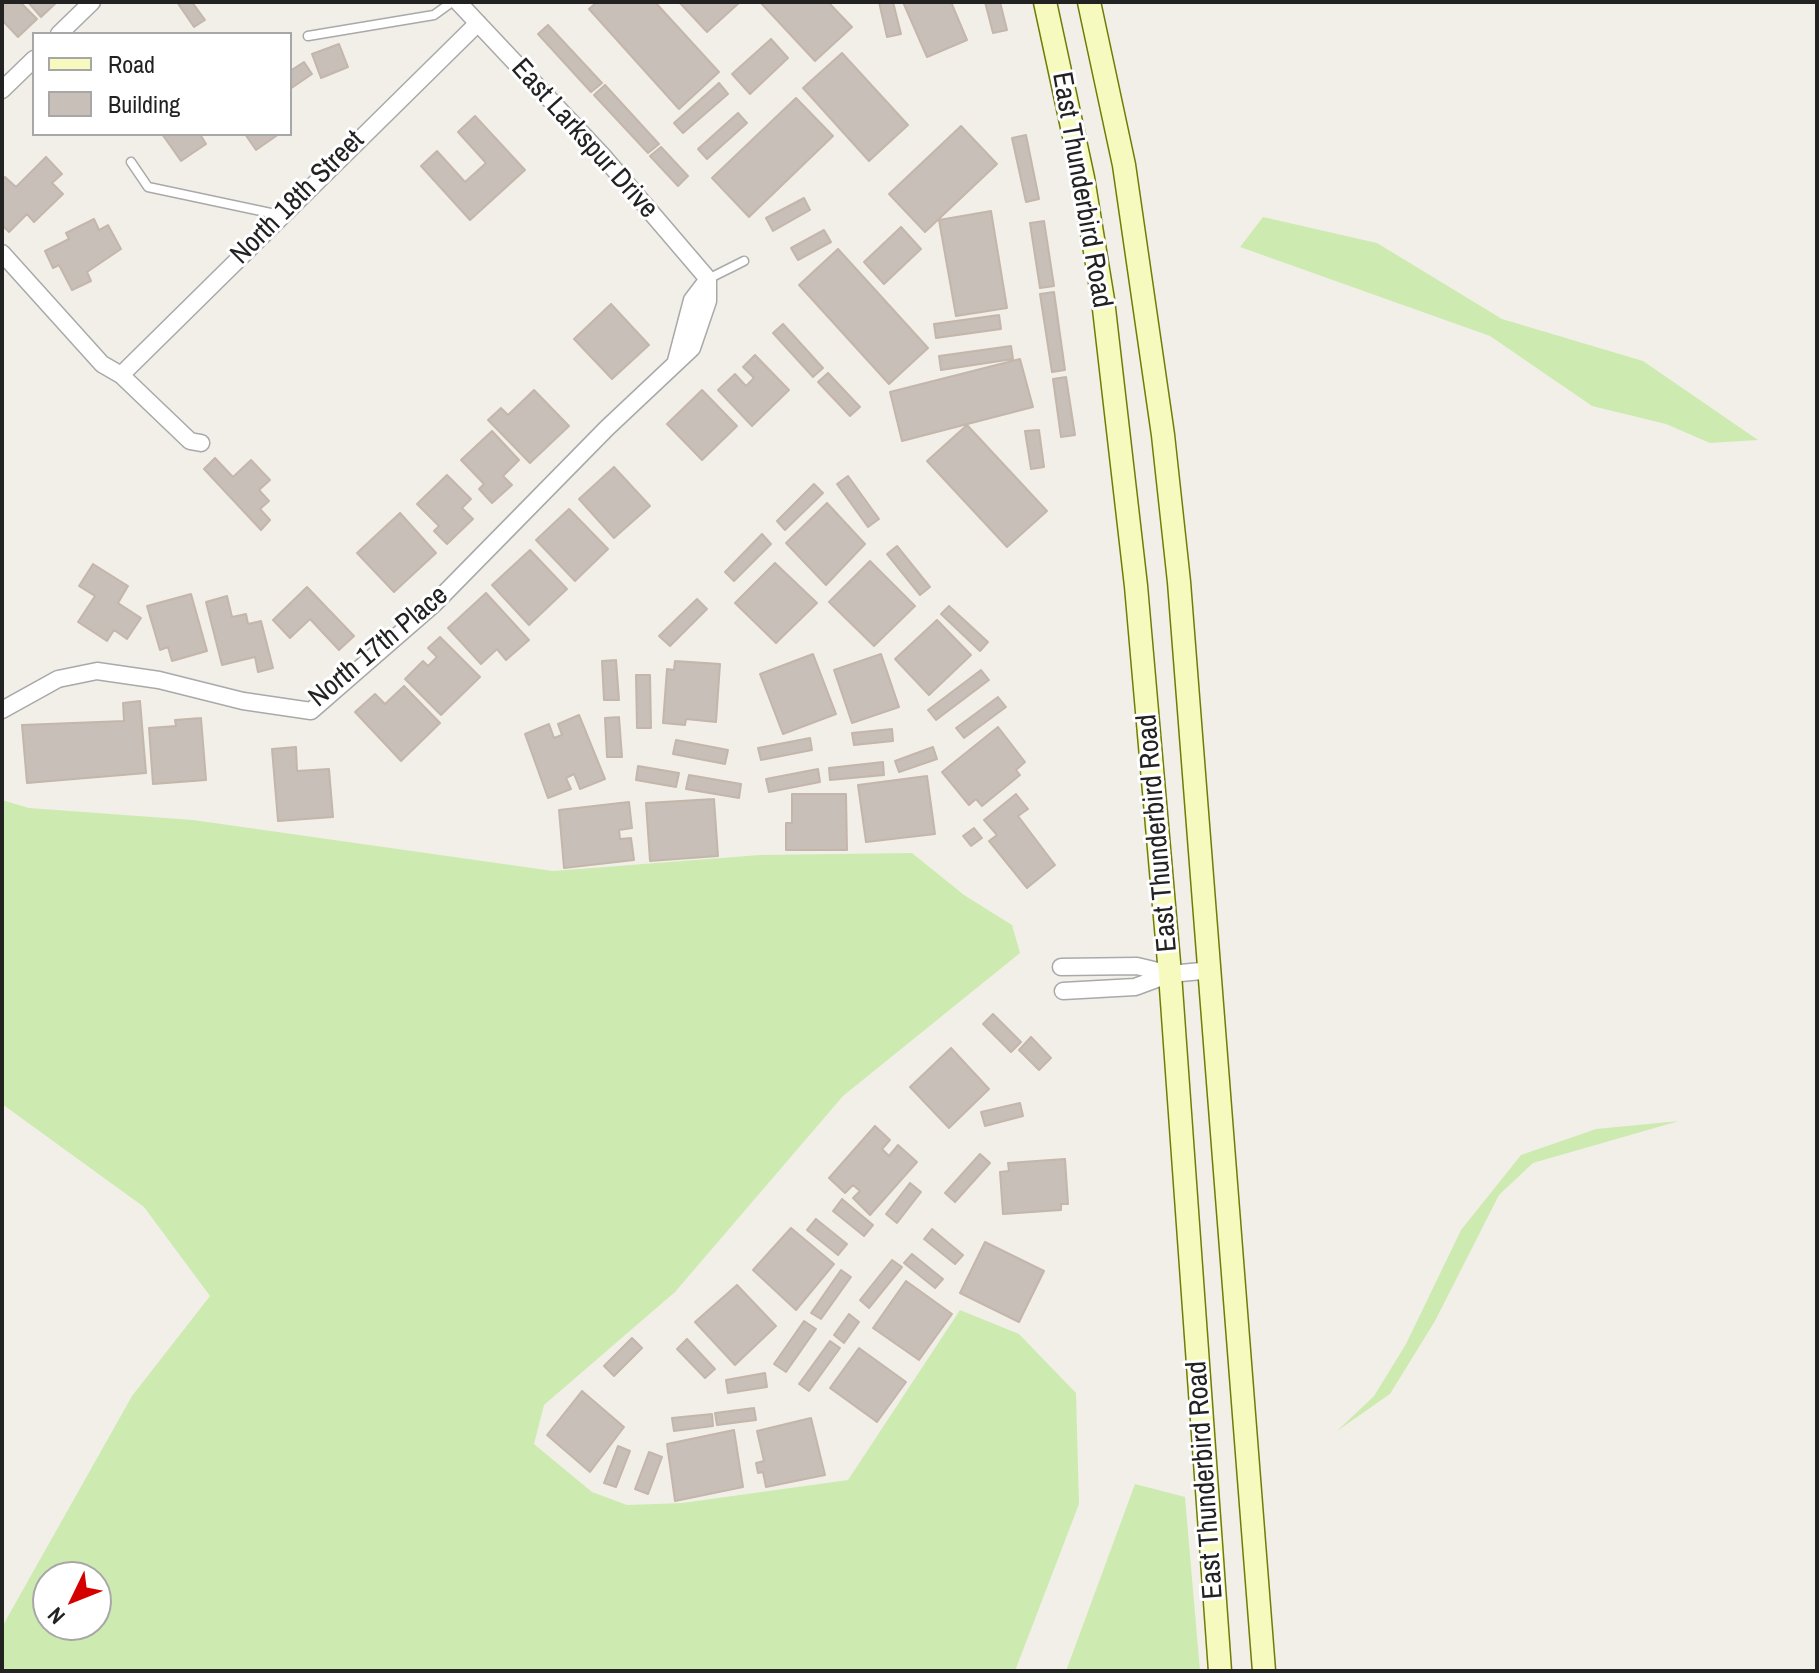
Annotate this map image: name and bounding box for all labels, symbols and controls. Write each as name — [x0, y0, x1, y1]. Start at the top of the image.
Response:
legend — [32, 32, 292, 136]
text: Road — [108, 48, 155, 80]
street label: East Larkspur Drive — [504, 52, 664, 226]
street label: East Thunderbird Road — [1044, 70, 1118, 310]
text: Building — [108, 88, 180, 120]
street label: North 18th Street — [224, 124, 372, 272]
street label: North 17th Place — [303, 579, 455, 715]
street label: East Thunderbird Road — [1131, 713, 1185, 953]
street label: East Thunderbird Road — [1181, 1360, 1231, 1600]
north arrow — [32, 1561, 112, 1641]
text: N — [40, 1601, 71, 1631]

